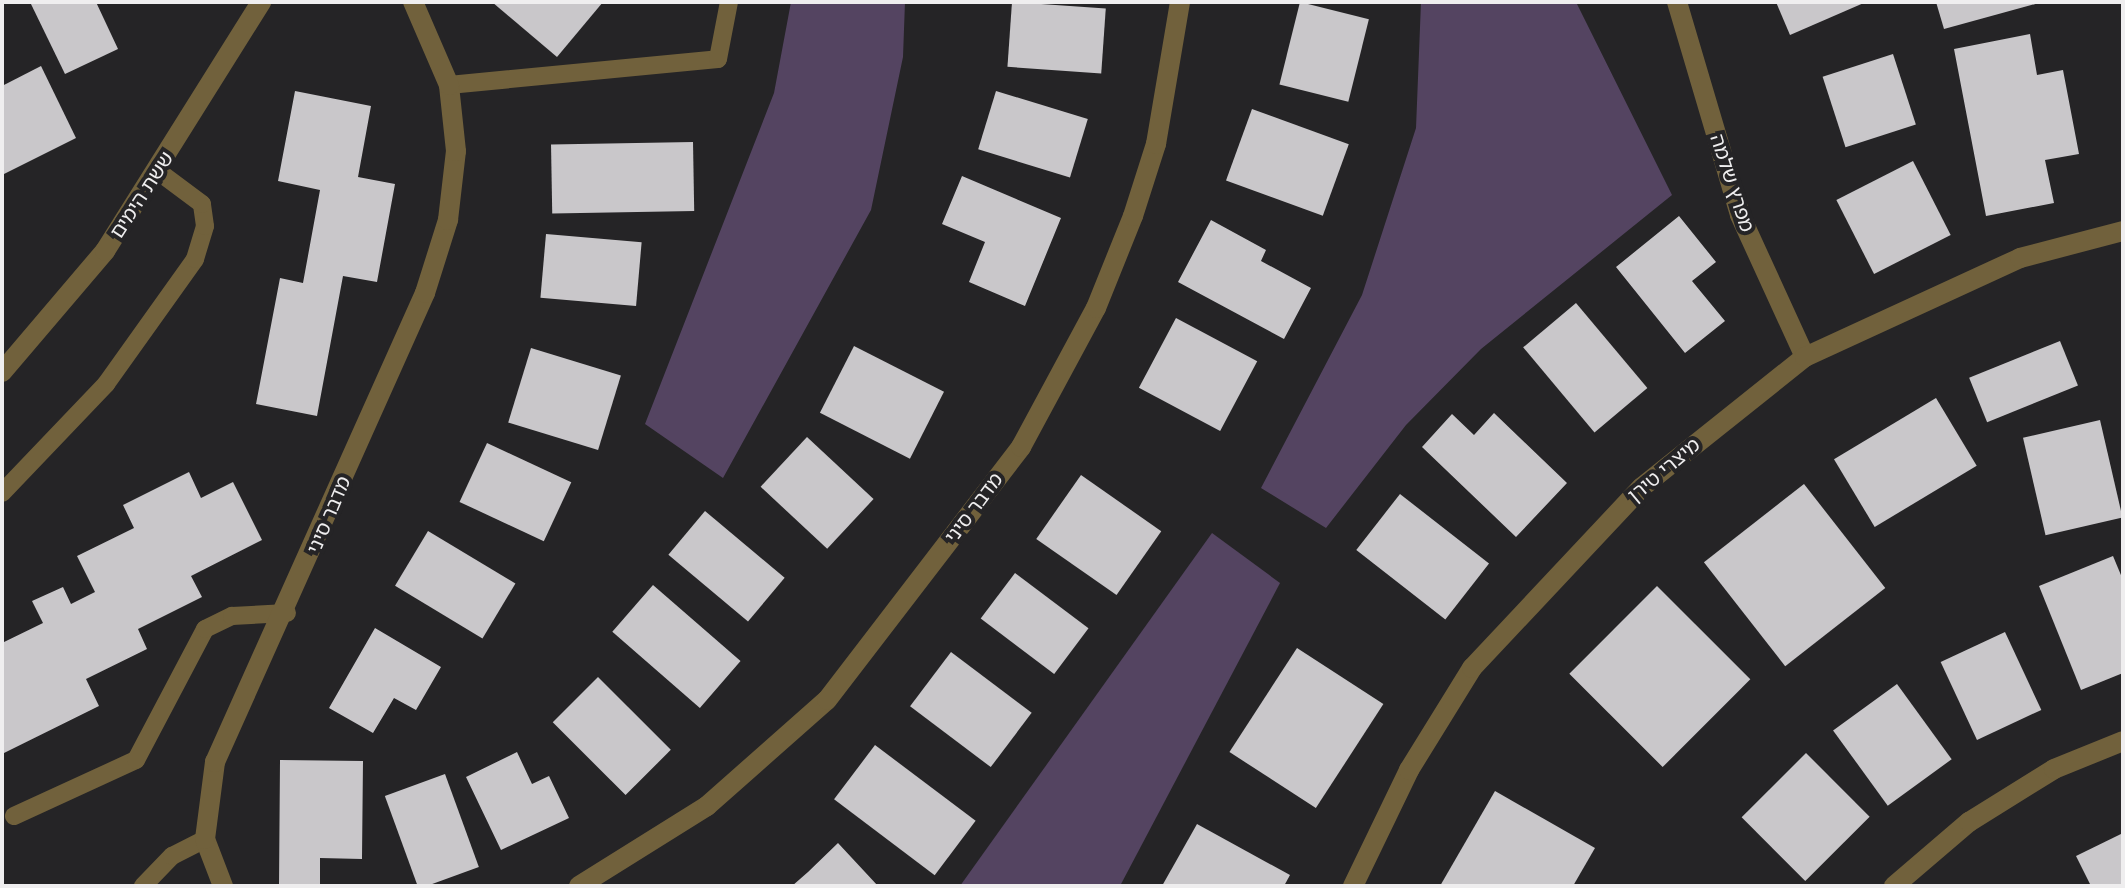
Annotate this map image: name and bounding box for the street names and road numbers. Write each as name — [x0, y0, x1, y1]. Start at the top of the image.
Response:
street label: מפרץ שלמה — [1705, 131, 1759, 235]
street label: ששת הימים — [105, 147, 179, 243]
street label: מיצרי טירן — [1623, 433, 1705, 507]
street label: מדבר סיני — [940, 468, 1008, 548]
street label: מדבר סיני — [302, 473, 356, 557]

